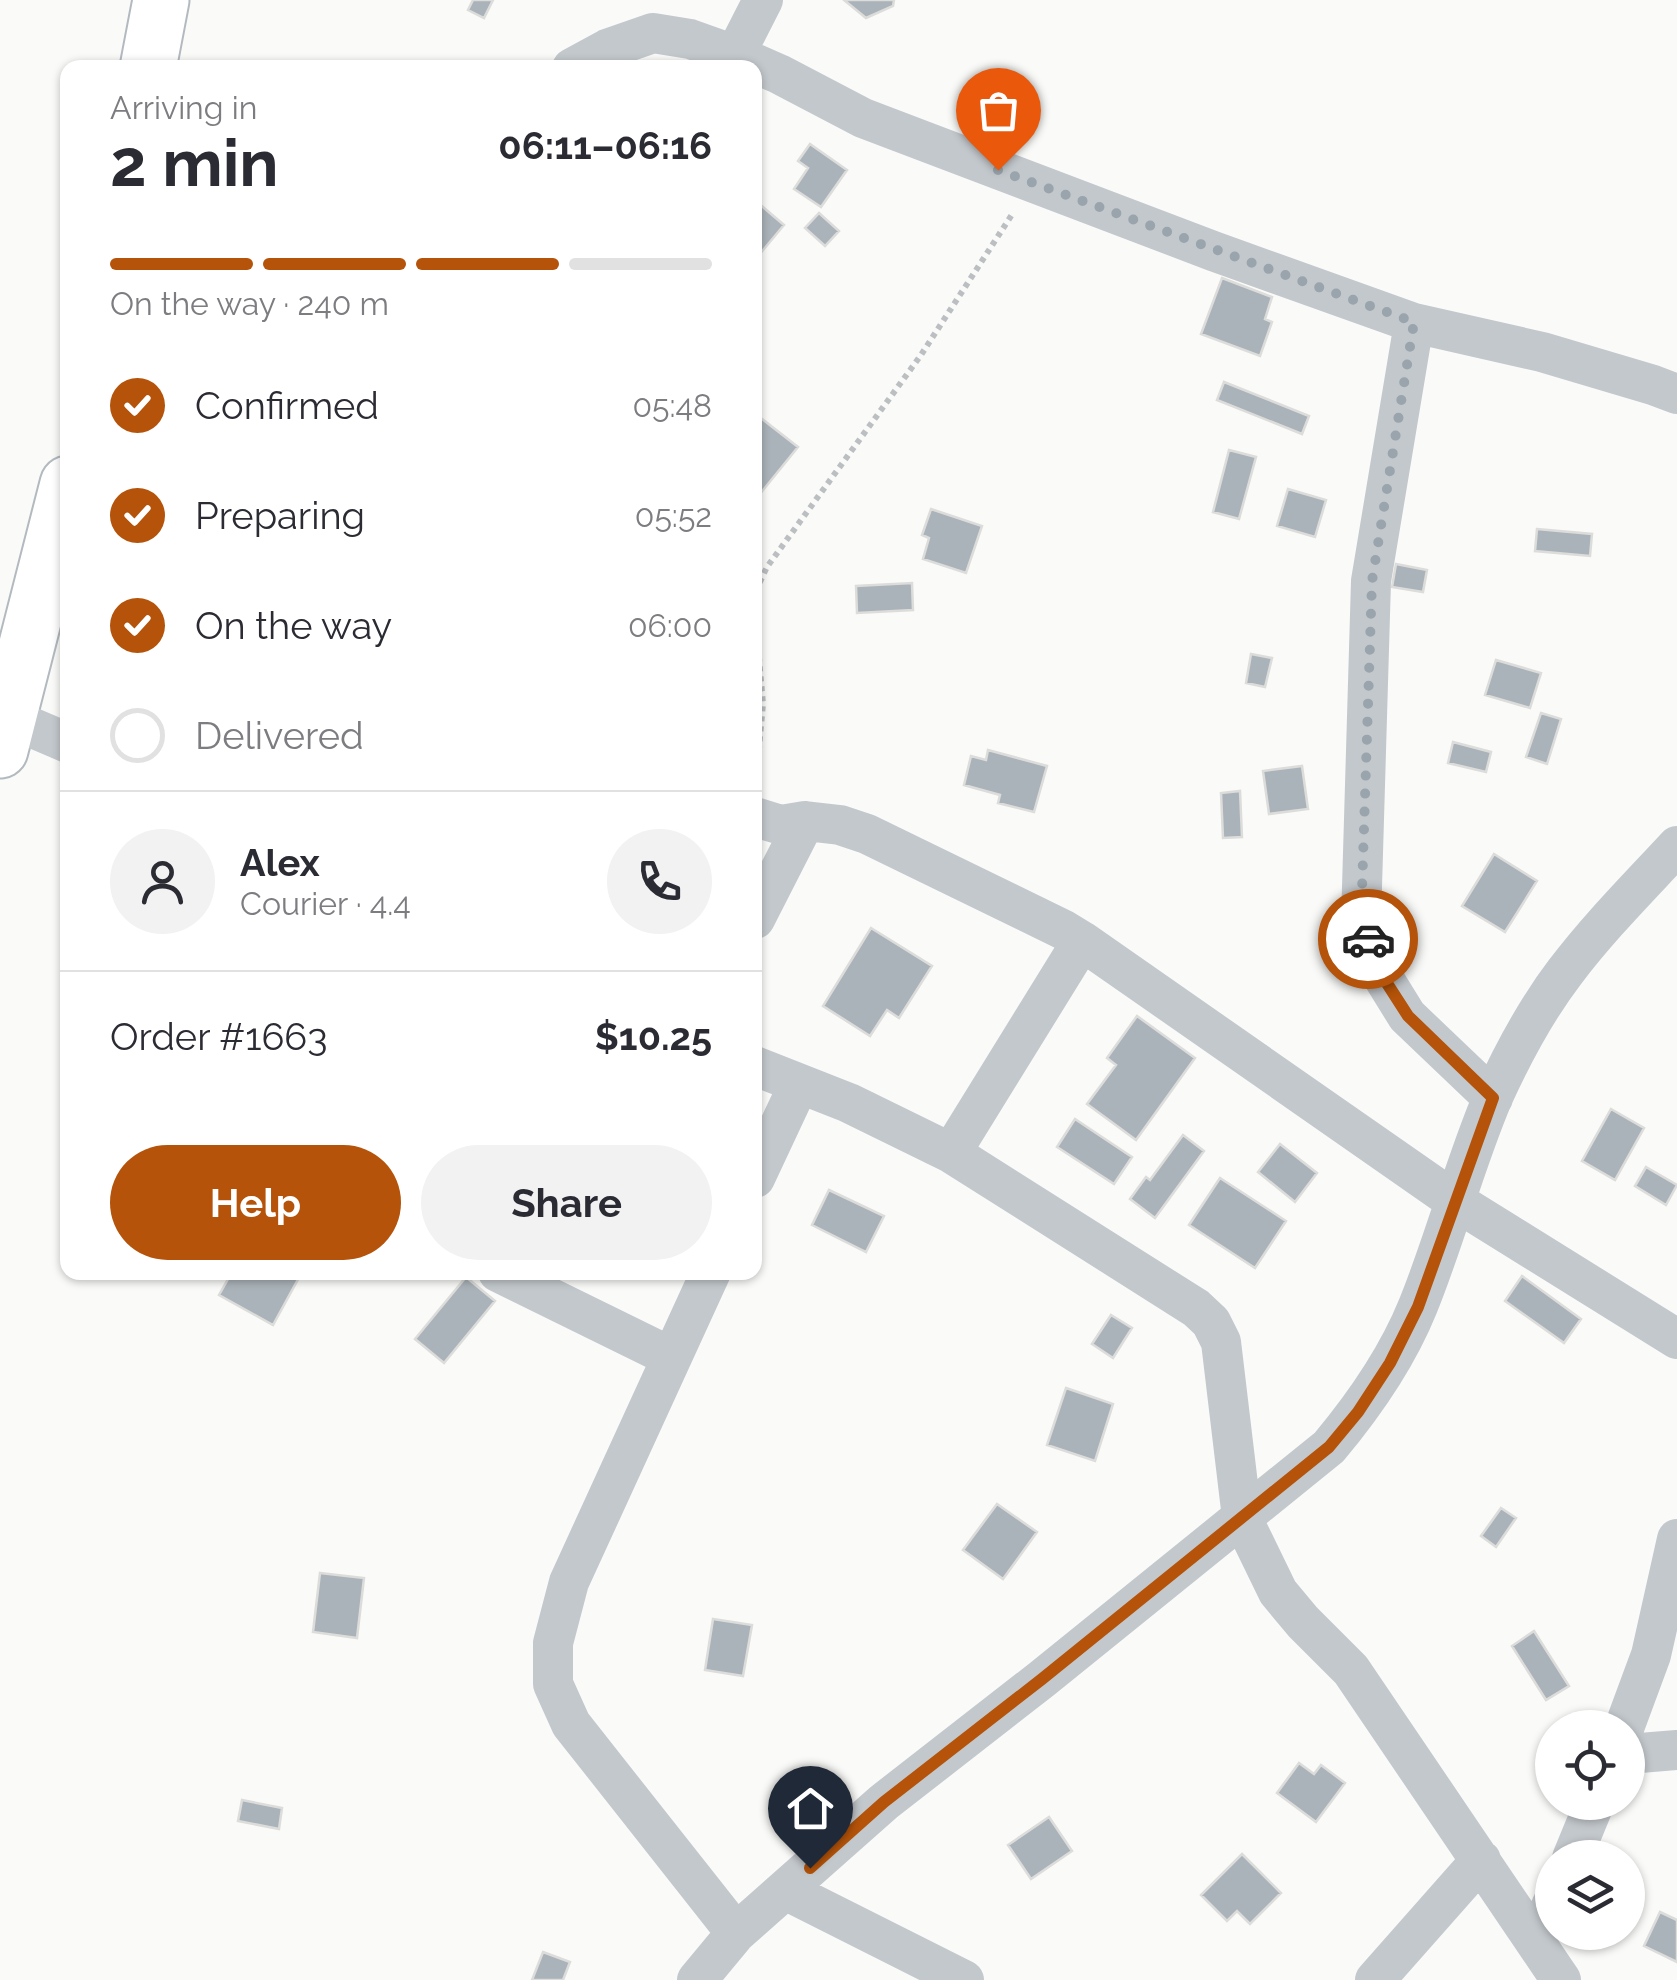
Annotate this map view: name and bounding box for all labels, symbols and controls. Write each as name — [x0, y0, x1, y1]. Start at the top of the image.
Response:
pin — [956, 68, 1041, 171]
icon: bag — [971, 83, 1026, 138]
text: Arriving in — [110, 89, 257, 126]
text: 06:11–06:16 — [498, 123, 712, 168]
text: 2 min — [110, 125, 279, 201]
text: On the way · 240 m — [110, 285, 389, 322]
icon: check — [110, 378, 165, 433]
text: Confirmed — [195, 383, 379, 428]
text: 05:48 — [633, 387, 712, 424]
icon: check — [110, 488, 165, 543]
text: Preparing — [195, 493, 365, 538]
text: 05:52 — [635, 497, 712, 534]
icon: check — [110, 598, 165, 653]
text: On the way — [195, 603, 392, 648]
text: 06:00 — [628, 607, 712, 644]
text: Delivered — [195, 713, 364, 758]
button: person — [110, 829, 215, 934]
button: phone — [607, 829, 712, 934]
text: Alex — [240, 840, 320, 885]
text: Courier · 4.4 — [240, 885, 411, 922]
courier — [1318, 889, 1418, 989]
icon: car — [1341, 912, 1396, 967]
text: Order #1663 — [110, 1014, 328, 1059]
text: $10.25 — [595, 1014, 712, 1059]
button: Help — [110, 1145, 401, 1260]
button: Share — [421, 1145, 712, 1260]
map controls — [1535, 1710, 1645, 1950]
button: locate — [1535, 1710, 1645, 1820]
pin — [768, 1766, 853, 1869]
icon: home — [783, 1781, 838, 1836]
button: layers — [1535, 1840, 1645, 1950]

